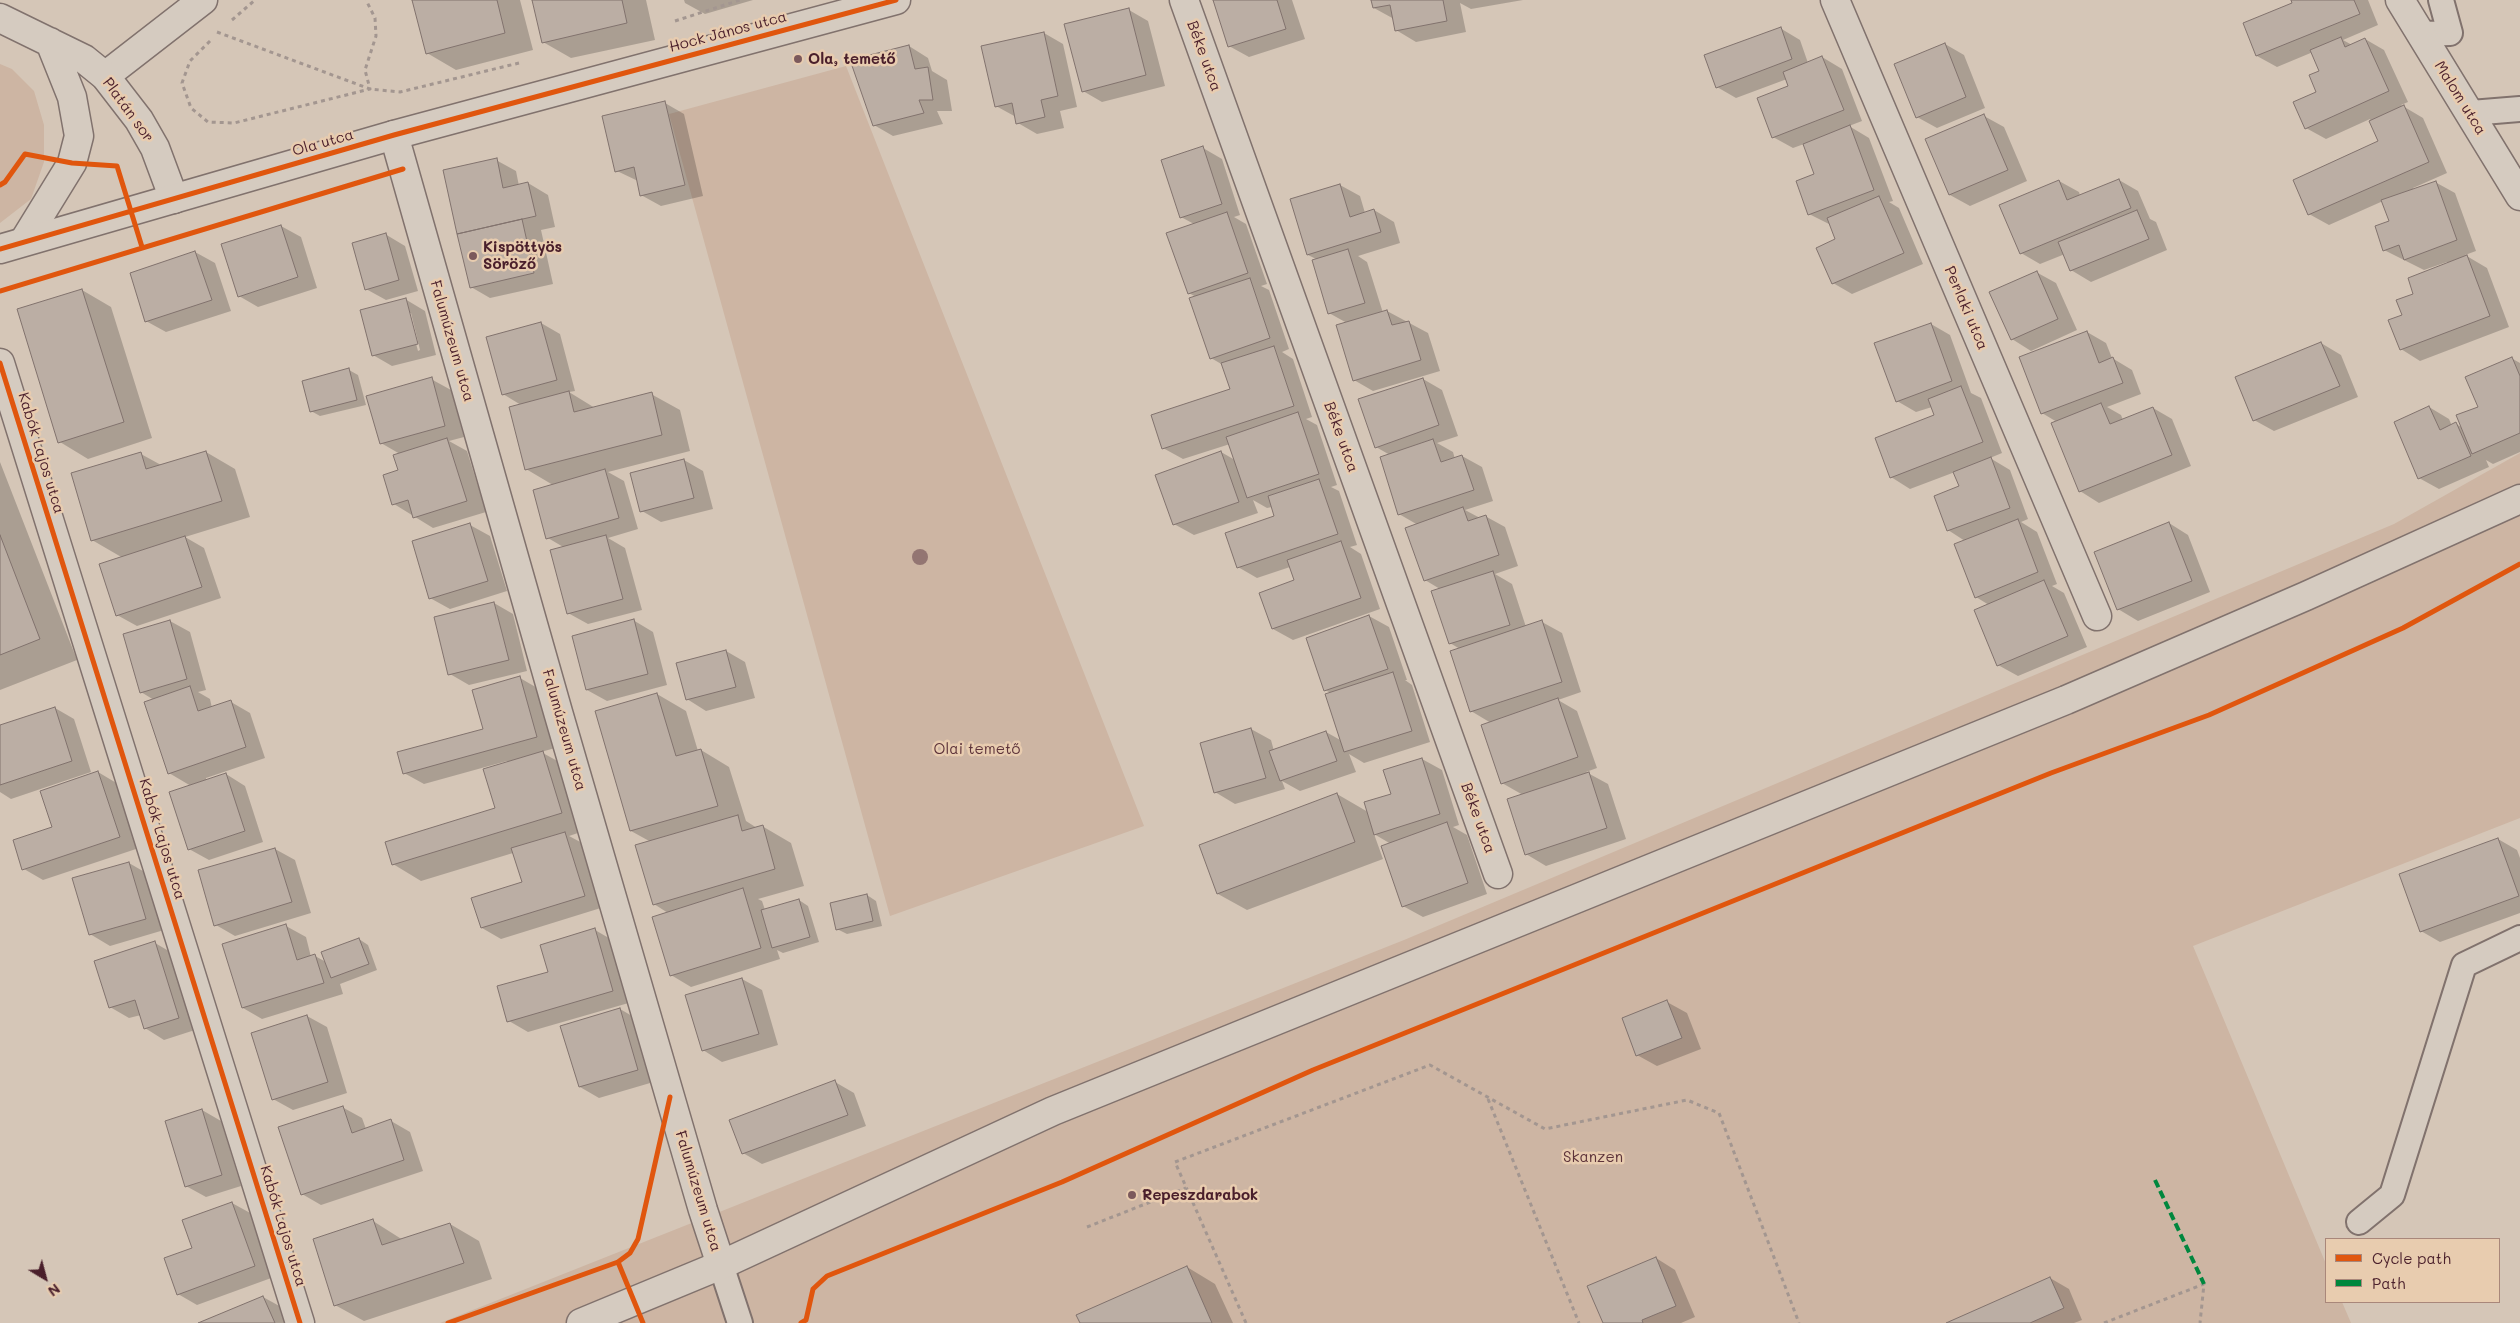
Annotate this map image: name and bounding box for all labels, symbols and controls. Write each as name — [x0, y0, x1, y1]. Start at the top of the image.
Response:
street label: Hock János utca — [667, 8, 789, 56]
street label: Béke utca — [1183, 18, 1225, 94]
place label: Ola, temető — [808, 50, 896, 68]
marker: Ola, temető — [792, 53, 804, 65]
street label: Malom utca — [2430, 58, 2490, 138]
street label: Platán sor — [99, 74, 157, 146]
street label: Ola utca — [290, 126, 356, 160]
place label: Kispöttyös Söröző — [483, 238, 562, 273]
marker: Kispöttyös Söröző — [467, 250, 479, 262]
street label: Perlaki utca — [1940, 263, 1992, 353]
street label: Falumúzeum utca — [426, 278, 478, 404]
street label: Kabók Lajos utca — [14, 390, 68, 516]
street label: Béke utca — [1320, 399, 1362, 475]
street label: Falumúzeum utca — [538, 667, 590, 793]
park label: Olai temető — [934, 740, 1020, 758]
street label: Kabók Lajos utca — [135, 776, 189, 902]
street label: Béke utca — [1457, 780, 1499, 856]
street label: Falumúzeum utca — [671, 1128, 725, 1254]
park label: Skanzen — [1563, 1148, 1623, 1166]
street label: Kabók Lajos utca — [256, 1163, 310, 1289]
place label: Repeszdarabok — [1142, 1186, 1258, 1204]
marker: Repeszdarabok — [1126, 1189, 1138, 1201]
legend — [2325, 1238, 2500, 1303]
text: Cycle path — [2372, 1248, 2451, 1268]
north arrow — [20, 1253, 70, 1303]
text: Path — [2372, 1273, 2406, 1293]
text: N — [44, 1280, 64, 1301]

